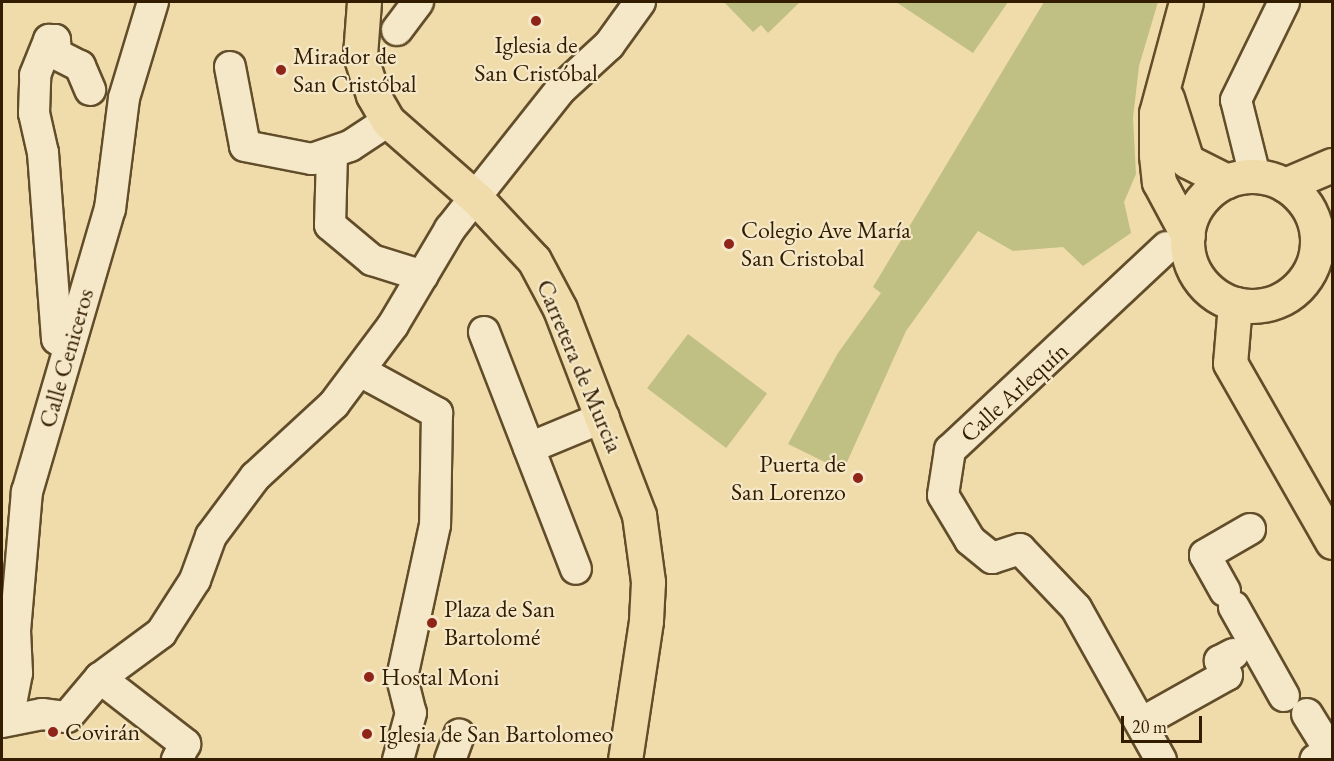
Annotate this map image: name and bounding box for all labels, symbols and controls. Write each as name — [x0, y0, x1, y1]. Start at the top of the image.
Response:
marker: Iglesia de San Cristóbal — [529, 14, 543, 28]
place label: Iglesia de San Cristóbal — [474, 31, 598, 87]
place label: Mirador de San Cristóbal — [293, 42, 417, 98]
marker: Mirador de San Cristóbal — [274, 63, 288, 77]
place label: Colegio Ave María San Cristobal — [741, 216, 911, 272]
marker: Colegio Ave María San Cristobal — [722, 237, 736, 251]
street label: Carretera de Murcia — [531, 275, 629, 457]
street label: Calle Ceniceros — [32, 285, 100, 431]
street label: Calle Arlequín — [954, 336, 1074, 448]
place label: Puerta de San Lorenzo — [731, 450, 846, 506]
marker: Puerta de San Lorenzo — [851, 471, 865, 485]
place label: Plaza de San Bartolomé — [444, 595, 555, 651]
marker: Plaza de San Bartolomé — [425, 616, 439, 630]
place label: Hostal Moni — [381, 663, 499, 691]
marker: Hostal Moni — [362, 670, 376, 684]
scale bar — [1124, 704, 1205, 742]
text: 20 m — [1132, 715, 1167, 738]
place label: Covirán — [65, 718, 140, 746]
place label: Iglesia de San Bartolomeo — [379, 720, 613, 748]
marker: Covirán — [46, 725, 60, 739]
marker: Iglesia de San Bartolomeo — [360, 727, 374, 741]

